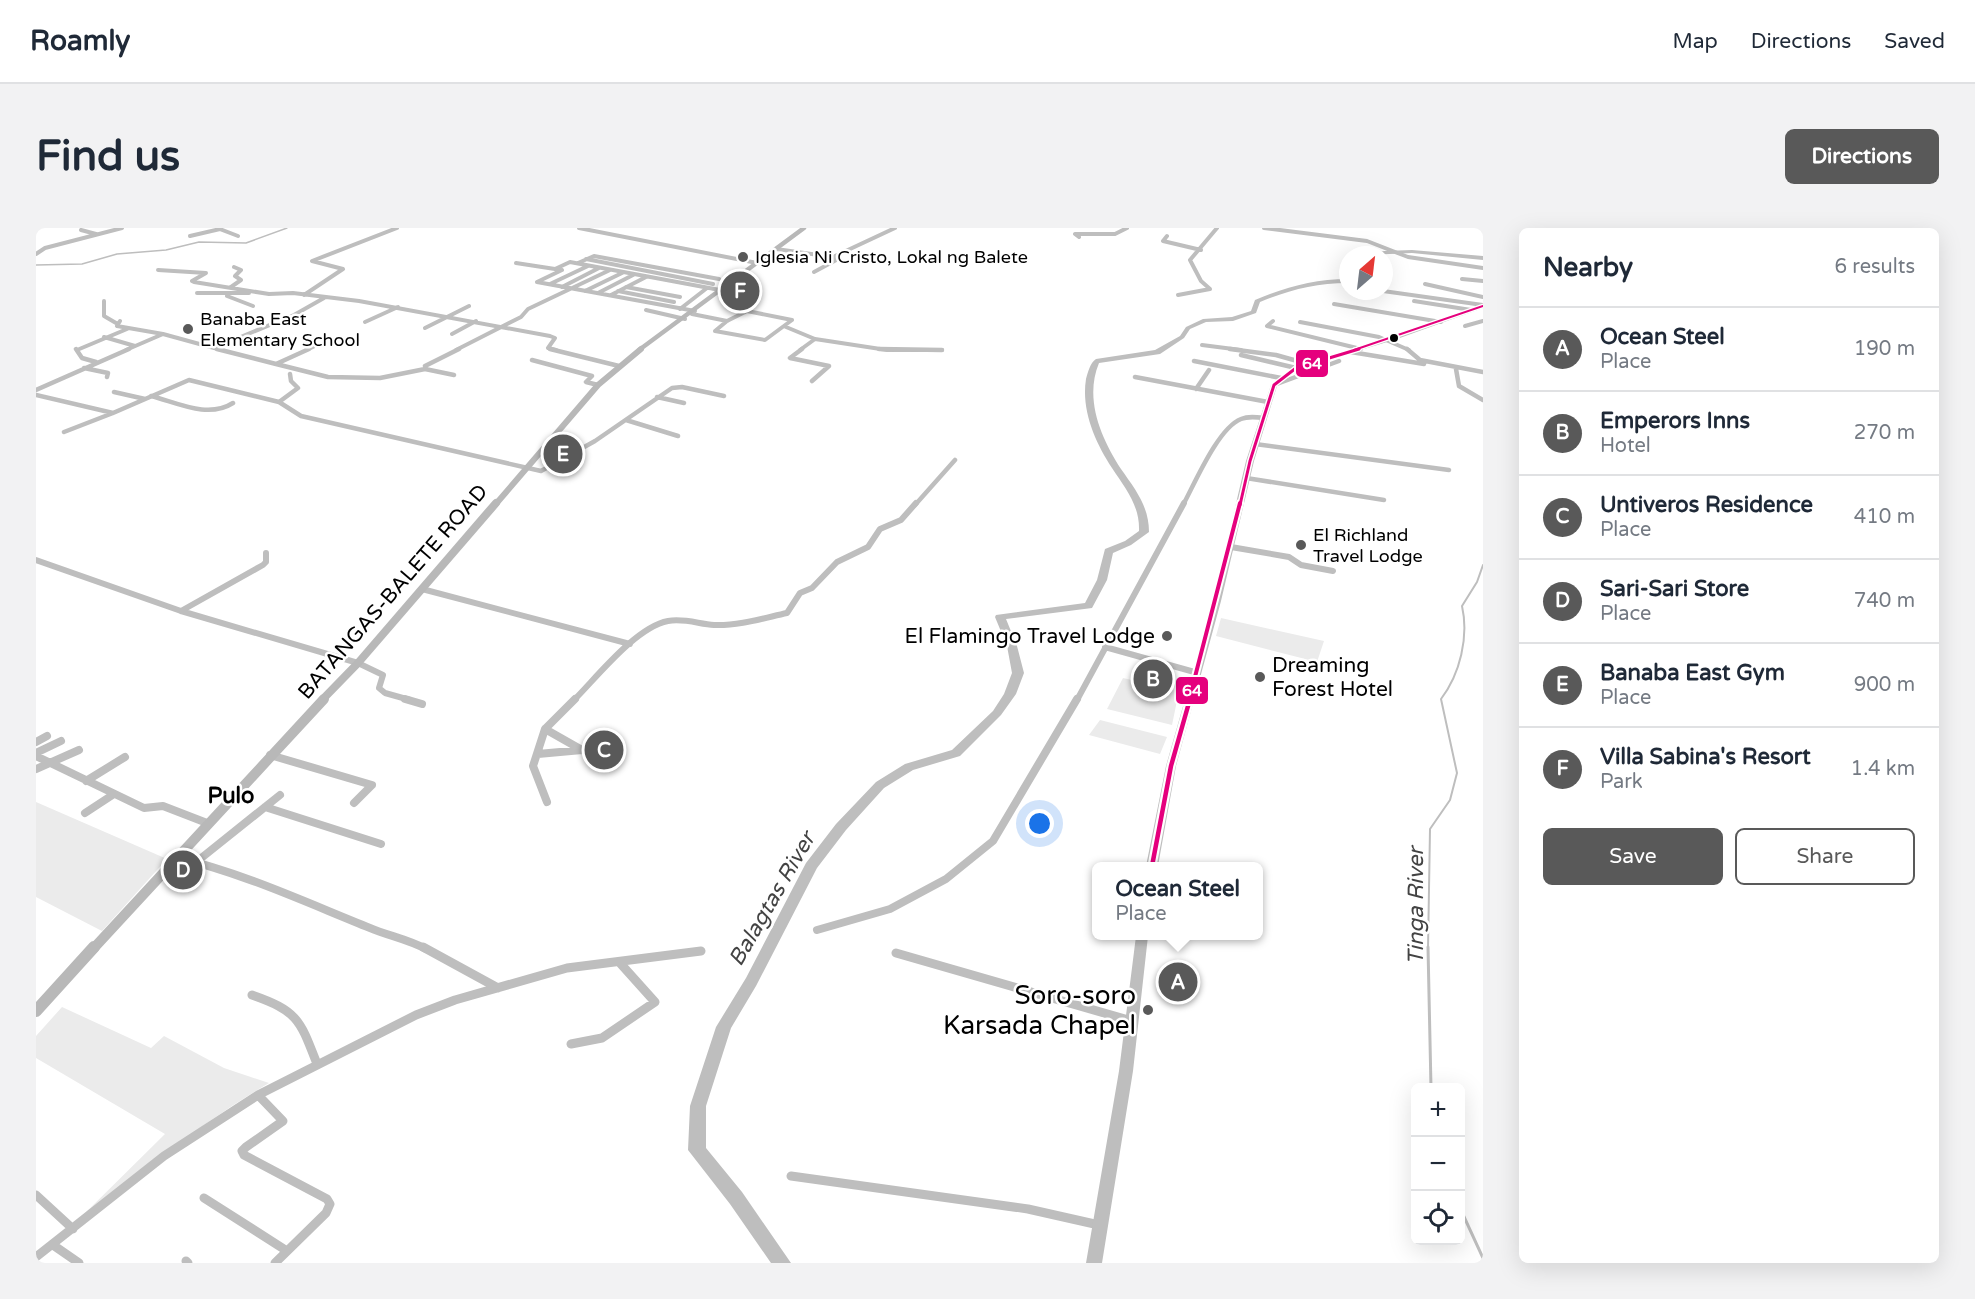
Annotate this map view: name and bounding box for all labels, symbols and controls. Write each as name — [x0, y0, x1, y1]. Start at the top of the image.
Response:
text: Roamly — [30, 24, 130, 58]
text: Map — [1672, 29, 1718, 54]
text: Directions — [1751, 29, 1851, 54]
text: Saved — [1884, 29, 1945, 54]
button: Directions — [1785, 129, 1939, 184]
text: Find us — [36, 131, 180, 182]
place label: Iglesia Ni Cristo, Lokal ng Balete — [755, 246, 1028, 268]
north arrow — [1339, 246, 1393, 300]
marker: Iglesia Ni Cristo, Lokal ng Balete — [736, 250, 750, 264]
text: Nearby — [1543, 252, 1633, 283]
text: 6 results — [1835, 255, 1915, 279]
pin: F — [720, 268, 760, 314]
place label: Banaba East Elementary School — [200, 308, 360, 351]
marker: Banaba East Elementary School — [181, 322, 195, 336]
text: Ocean Steel — [1600, 324, 1725, 350]
unlabelled marker — [1388, 332, 1400, 344]
text: A — [1555, 337, 1570, 361]
text: 190 m — [1854, 337, 1915, 361]
line badge: 64 — [1295, 349, 1329, 378]
text: Place — [1600, 350, 1651, 374]
text: 64 — [1302, 354, 1322, 374]
text: Emperors Inns — [1600, 408, 1750, 434]
text: B — [1556, 421, 1569, 445]
text: 270 m — [1854, 421, 1915, 445]
pin: E — [544, 432, 582, 476]
text: Hotel — [1600, 434, 1651, 458]
street label: BATANGAS-BALETE ROAD — [293, 479, 493, 705]
text: Untiveros Residence — [1600, 492, 1813, 518]
text: C — [1556, 505, 1569, 529]
text: 410 m — [1854, 505, 1915, 529]
text: Place — [1600, 518, 1651, 542]
place label: El Richland Travel Lodge — [1313, 524, 1423, 567]
marker: El Richland Travel Lodge — [1294, 538, 1308, 552]
text: Sari-Sari Store — [1600, 576, 1749, 602]
text: D — [1555, 589, 1570, 613]
text: 740 m — [1854, 589, 1915, 613]
text: Place — [1600, 602, 1651, 626]
place label: El Flamingo Travel Lodge — [904, 624, 1155, 649]
marker: El Flamingo Travel Lodge — [1160, 629, 1174, 643]
place label: Dreaming Forest Hotel — [1272, 653, 1393, 702]
pin: B — [1134, 656, 1172, 702]
text: Banaba East Gym — [1600, 660, 1785, 686]
marker: Dreaming Forest Hotel — [1253, 670, 1267, 684]
text: E — [1556, 673, 1569, 697]
text: 900 m — [1854, 673, 1915, 697]
line badge: 64 — [1175, 676, 1209, 705]
text: 64 — [1182, 681, 1202, 701]
text: Place — [1600, 686, 1651, 710]
pin: C — [584, 728, 624, 772]
text: Villa Sabina's Resort — [1600, 744, 1811, 770]
text: F — [1556, 757, 1569, 781]
text: 1.4 km — [1851, 757, 1915, 781]
text: Park — [1600, 770, 1643, 794]
district label: Pulo — [208, 783, 254, 809]
your location — [1025, 809, 1054, 838]
water label: Balagtas River — [723, 825, 822, 970]
button: Save — [1543, 828, 1723, 885]
button: Share — [1735, 828, 1915, 885]
water label: Tinga River — [1403, 845, 1429, 965]
pin: D — [164, 848, 202, 892]
popup — [1092, 862, 1263, 940]
text: Ocean Steel — [1115, 876, 1240, 902]
text: Place — [1115, 902, 1167, 926]
pin: A — [1158, 960, 1198, 1005]
place label: Soro-soro Karsada Chapel — [943, 980, 1136, 1041]
marker: Soro-soro Karsada Chapel — [1141, 1003, 1155, 1017]
map controls — [1411, 1083, 1465, 1245]
button: + — [1411, 1083, 1465, 1137]
button: − — [1411, 1137, 1465, 1191]
button: locate — [1411, 1191, 1465, 1245]

